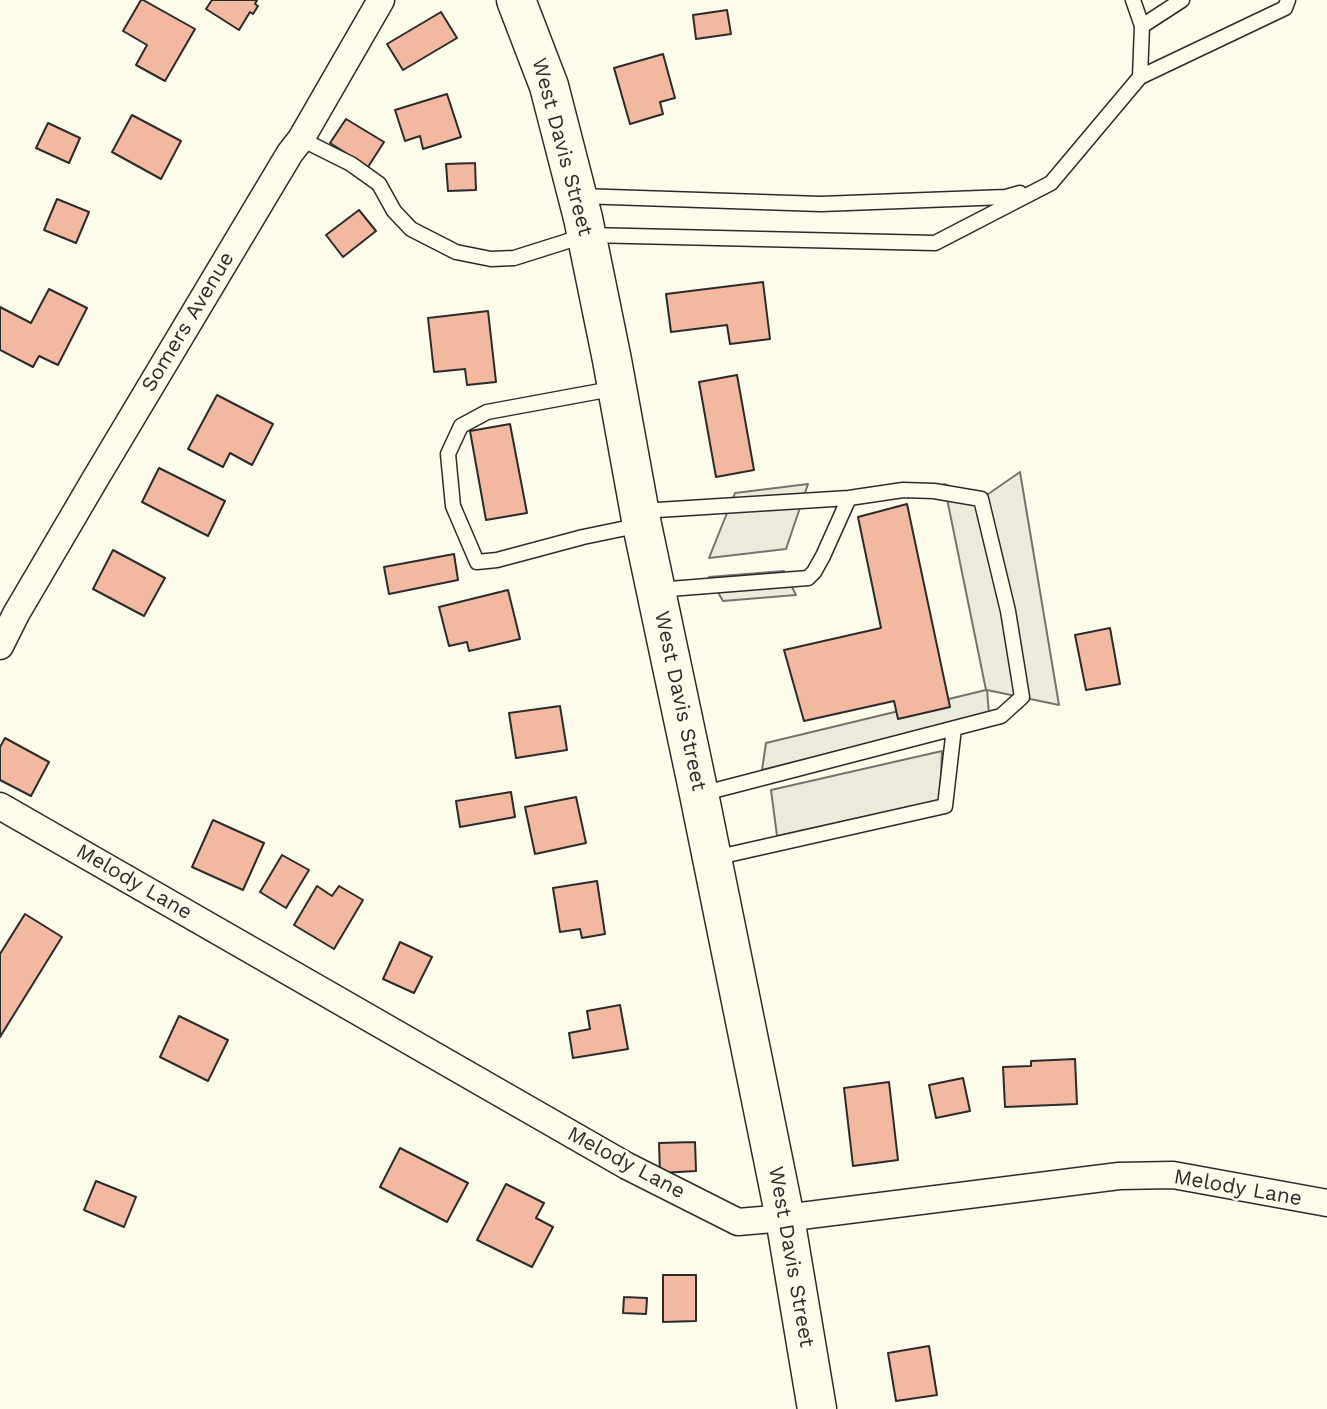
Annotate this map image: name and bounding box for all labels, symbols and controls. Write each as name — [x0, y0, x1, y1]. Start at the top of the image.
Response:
street label: West Davis Street — [526, 55, 598, 239]
street label: Somers Avenue — [136, 247, 240, 397]
street label: West Davis Street — [649, 609, 711, 793]
street label: Melody Lane — [72, 839, 196, 925]
street label: Melody Lane — [563, 1121, 689, 1205]
street label: Melody Lane — [1172, 1164, 1304, 1212]
street label: West Davis Street — [763, 1165, 819, 1349]

